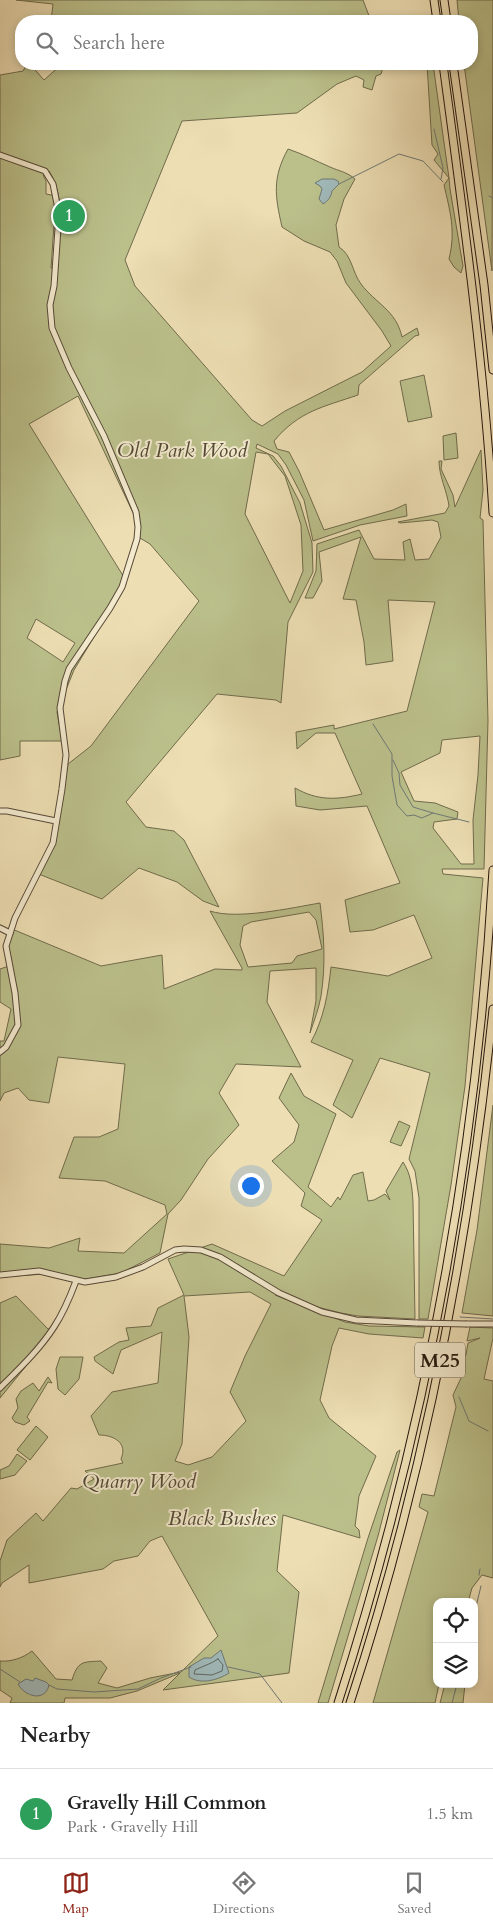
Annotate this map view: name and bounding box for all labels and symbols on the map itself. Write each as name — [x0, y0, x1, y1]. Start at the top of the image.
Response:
pin: 1 — [53, 197, 85, 235]
park label: Old Park Wood — [117, 436, 248, 465]
your location — [238, 1173, 264, 1199]
road number: M25 — [415, 1342, 465, 1378]
park label: Quarry Wood — [82, 1467, 197, 1496]
park label: Black Bushes — [168, 1504, 276, 1533]

